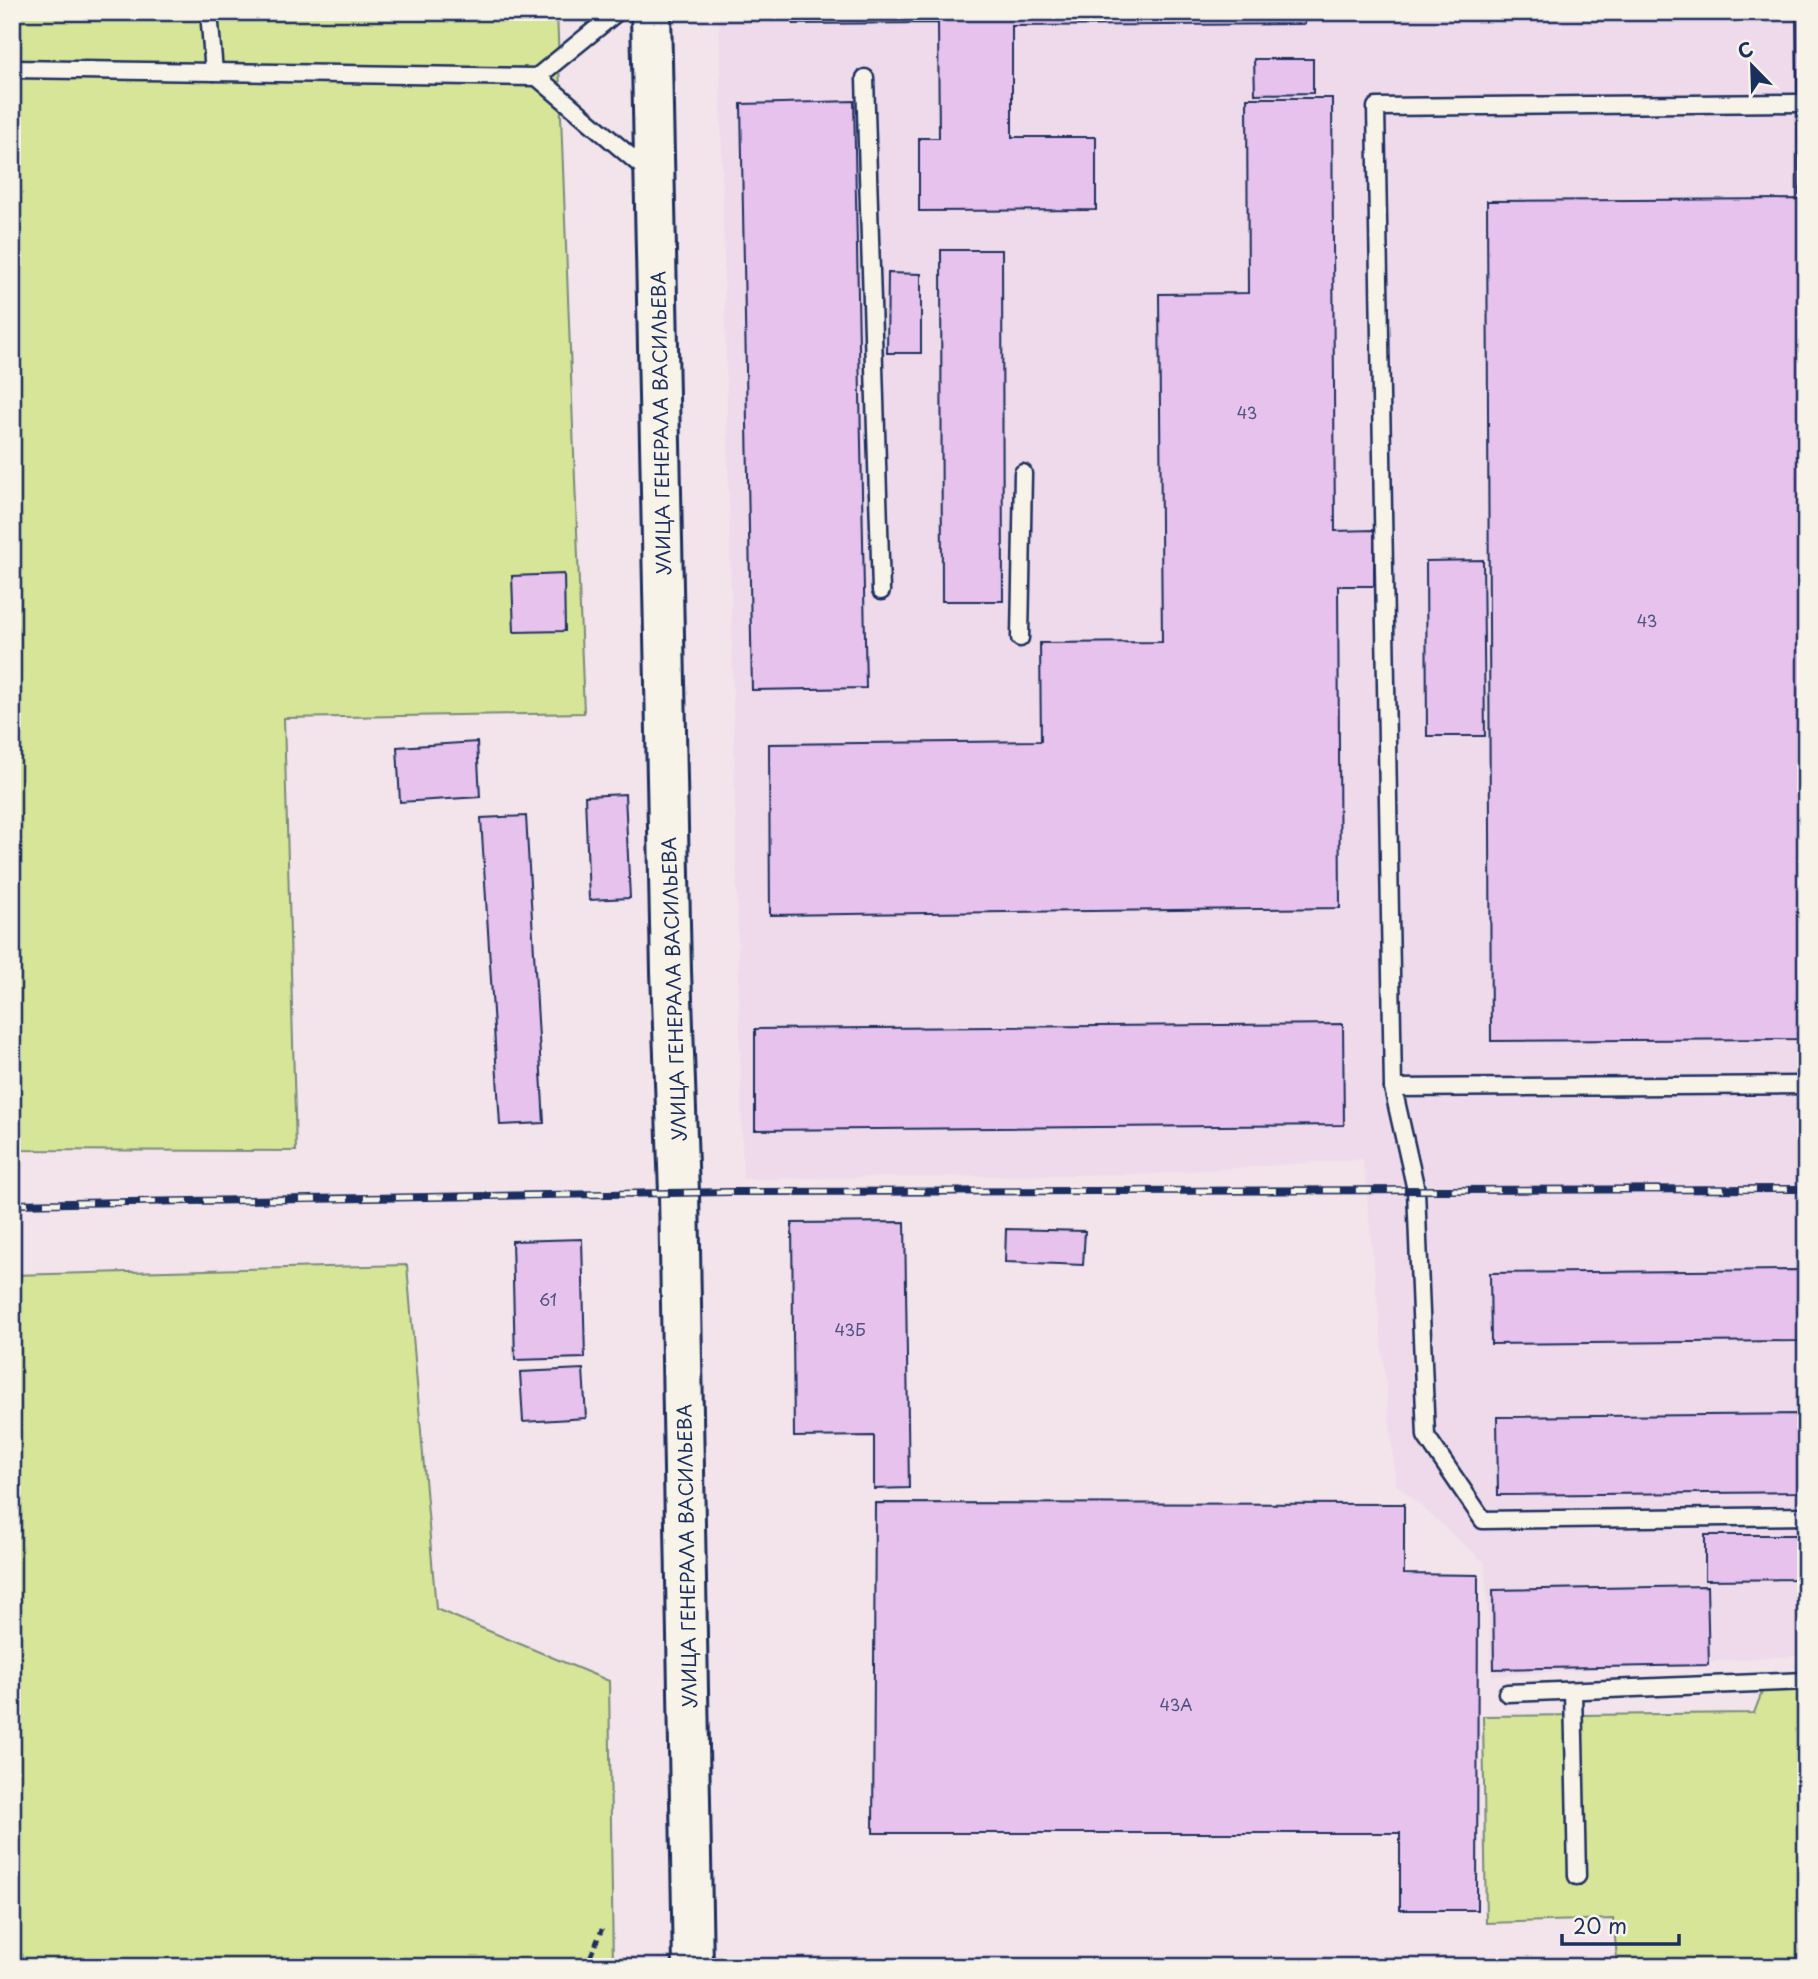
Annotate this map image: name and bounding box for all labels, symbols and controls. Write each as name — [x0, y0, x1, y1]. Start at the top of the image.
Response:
north arrow — [1716, 32, 1786, 102]
text: С — [1733, 34, 1757, 65]
street label: УЛИЦА ГЕНЕРАЛА ВАСИЛЬЕВА — [643, 271, 677, 575]
house number: 43 — [1237, 400, 1257, 424]
house number: 43 — [1637, 608, 1657, 632]
street label: УЛИЦА ГЕНЕРАЛА ВАСИЛЬЕВА — [654, 836, 692, 1141]
house number: 61 — [539, 1287, 557, 1311]
house number: 43Б — [834, 1317, 866, 1341]
street label: УЛИЦА ГЕНЕРАЛА ВАСИЛЬЕВА — [669, 1404, 703, 1708]
house number: 43А — [1160, 1692, 1193, 1716]
scale bar — [1562, 1902, 1680, 1946]
text: 20 m — [1573, 1909, 1627, 1941]

